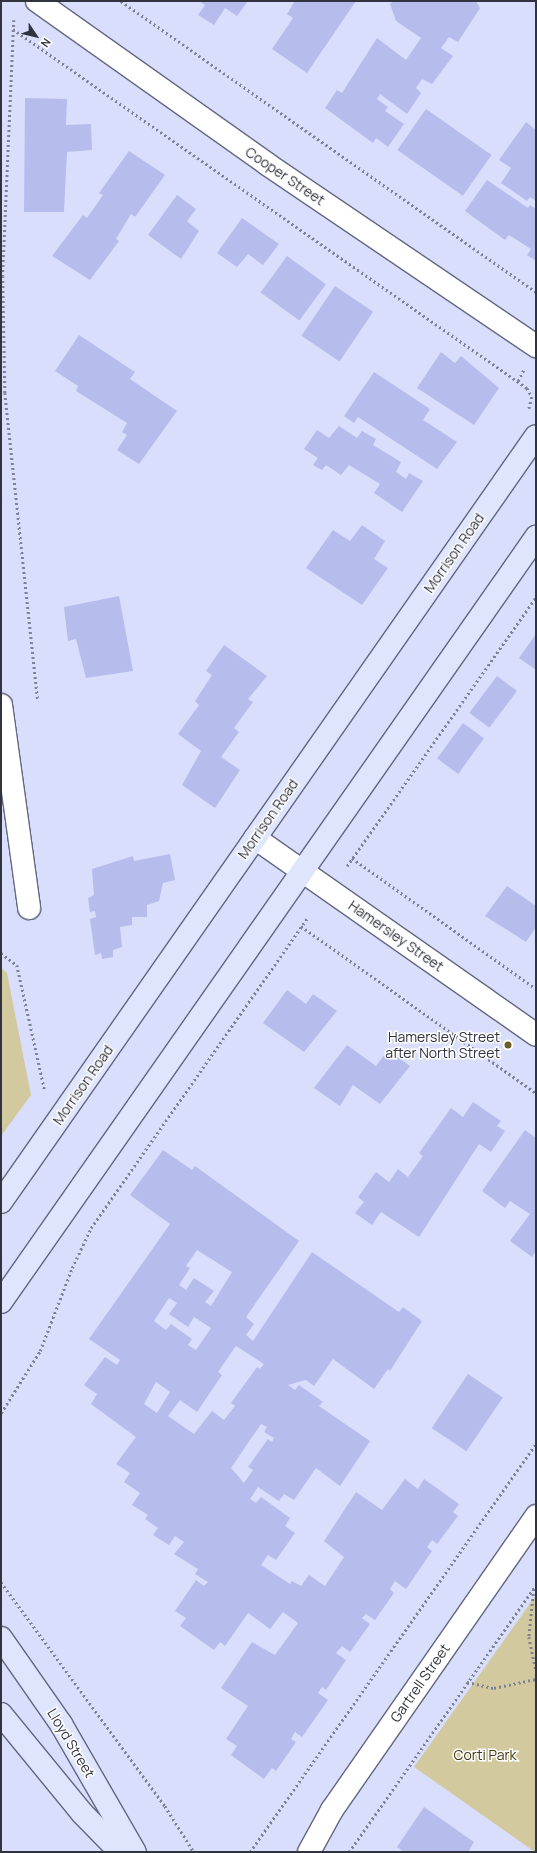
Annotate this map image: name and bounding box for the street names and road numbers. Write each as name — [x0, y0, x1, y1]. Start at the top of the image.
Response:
street label: Cooper Street — [242, 143, 328, 209]
street label: Morrison Road — [420, 510, 488, 596]
street label: Morrison Road — [234, 776, 302, 862]
street label: Hamersley Street — [345, 897, 447, 975]
street label: Morrison Road — [49, 1042, 117, 1128]
street label: Gartrell Street — [387, 1641, 453, 1725]
street label: Lloyd Street — [44, 1705, 98, 1781]

